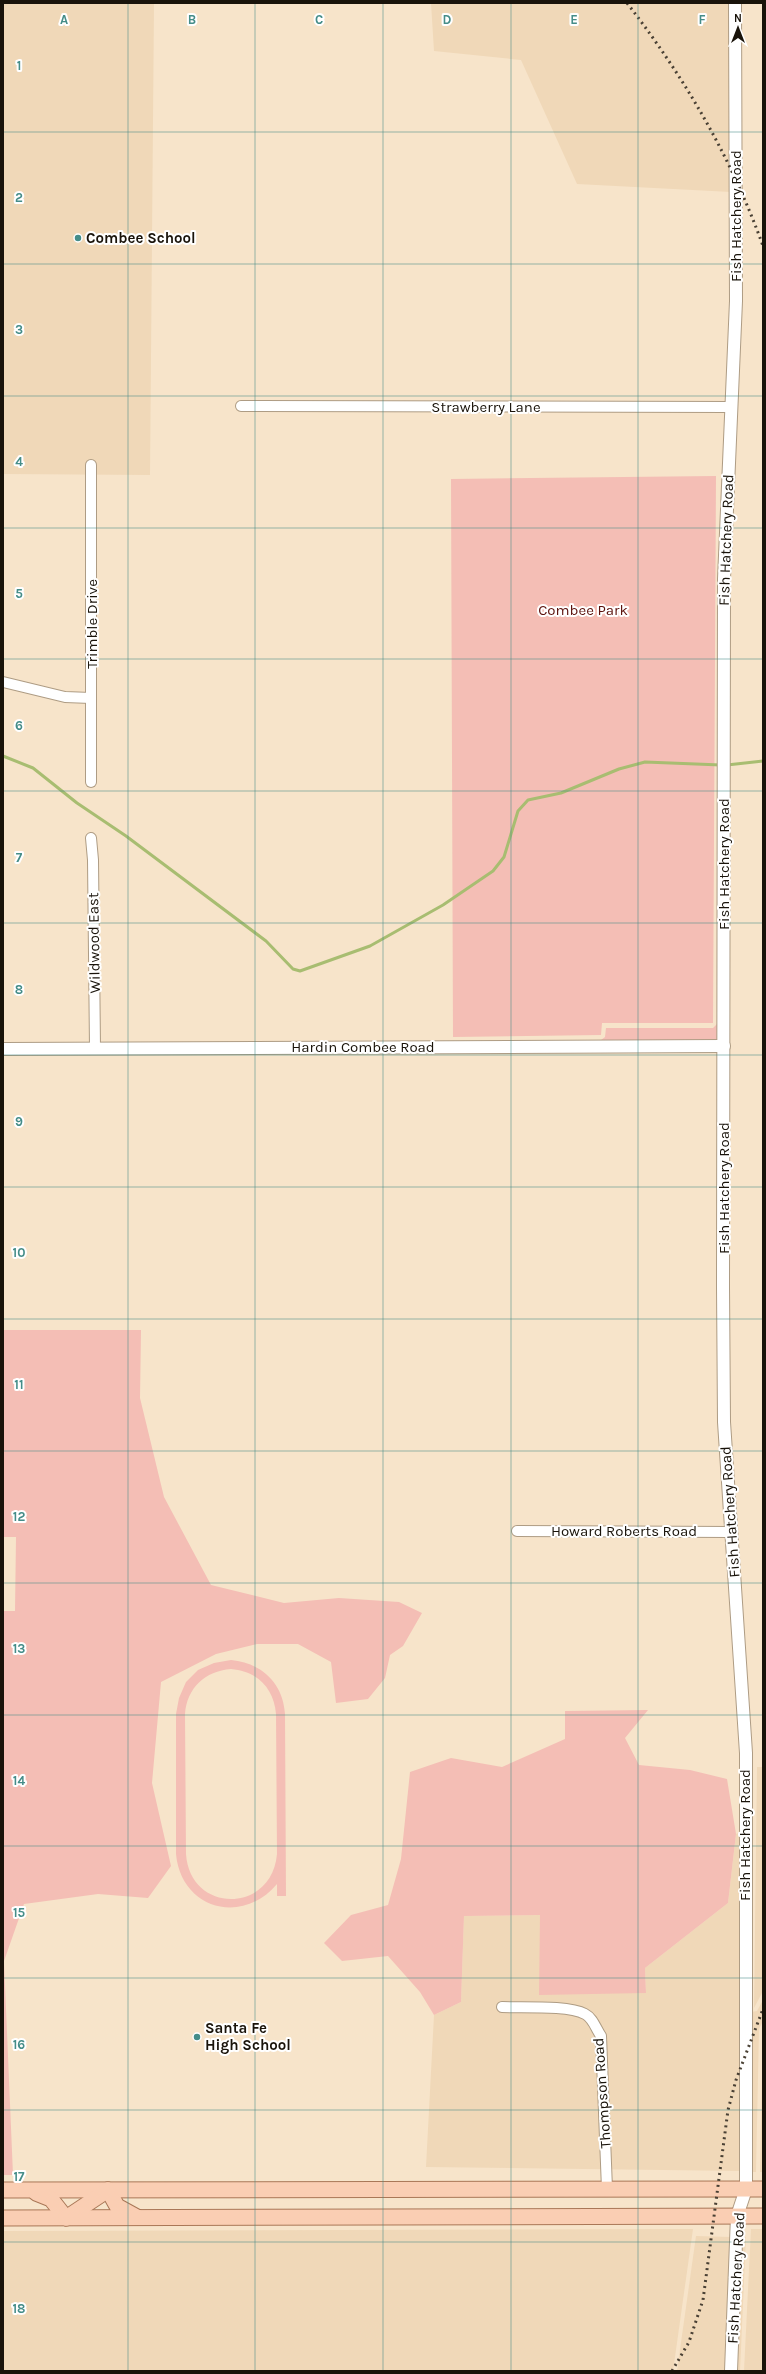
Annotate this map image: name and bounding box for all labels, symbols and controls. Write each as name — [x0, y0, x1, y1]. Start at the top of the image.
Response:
north arrow — [718, 8, 758, 48]
text: A — [60, 12, 68, 27]
text: B — [188, 12, 196, 27]
text: C — [315, 12, 323, 27]
text: D — [443, 12, 452, 27]
text: E — [570, 12, 578, 27]
text: F — [698, 12, 706, 27]
text: N — [734, 12, 742, 25]
text: 1 — [17, 58, 21, 73]
street label: Fish Hatchery Road — [727, 150, 745, 282]
text: 2 — [15, 190, 23, 205]
place label: Combee School — [86, 229, 196, 247]
marker: Combee School — [73, 233, 83, 243]
text: 3 — [15, 322, 23, 337]
street label: Strawberry Lane — [431, 398, 541, 416]
text: 4 — [15, 454, 23, 469]
street label: Fish Hatchery Road — [715, 474, 737, 606]
street label: Trimble Drive — [83, 579, 101, 669]
text: 5 — [15, 586, 23, 601]
park label: Combee Park — [538, 601, 628, 619]
text: 6 — [15, 718, 23, 733]
street label: Fish Hatchery Road — [715, 798, 733, 930]
text: 7 — [16, 850, 23, 865]
street label: Wildwood East — [84, 892, 104, 994]
text: 8 — [15, 982, 23, 997]
street label: Hardin Combee Road — [291, 1038, 435, 1056]
text: 9 — [15, 1114, 23, 1129]
street label: Fish Hatchery Road — [715, 1122, 733, 1254]
text: 10 — [13, 1245, 25, 1260]
text: 11 — [14, 1377, 24, 1392]
street label: Fish Hatchery Road — [716, 1446, 744, 1578]
text: 12 — [13, 1509, 25, 1524]
street label: Howard Roberts Road — [551, 1522, 697, 1540]
text: 13 — [13, 1641, 25, 1656]
street label: Fish Hatchery Road — [736, 1769, 754, 1901]
text: 14 — [13, 1773, 25, 1788]
text: 15 — [13, 1905, 26, 1920]
place label: Santa Fe High School — [205, 2019, 291, 2054]
marker: Santa Fe High School — [192, 2032, 202, 2042]
text: 16 — [13, 2037, 25, 2052]
street label: Thompson Road — [589, 2037, 615, 2149]
text: 17 — [13, 2169, 25, 2184]
street label: Fish Hatchery Road — [724, 2212, 748, 2344]
text: 18 — [12, 2301, 26, 2316]

